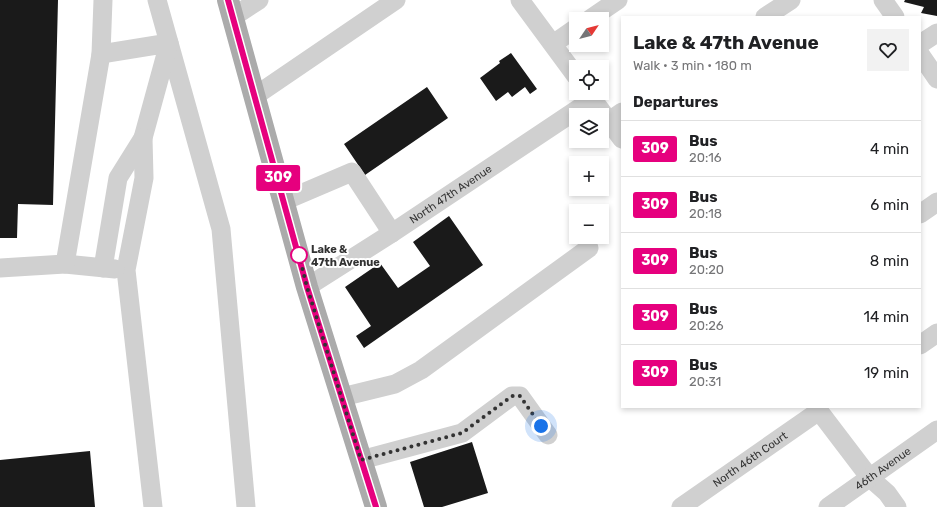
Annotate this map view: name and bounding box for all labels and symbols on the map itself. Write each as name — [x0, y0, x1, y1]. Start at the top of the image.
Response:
north arrow — [569, 12, 609, 52]
street label: North 47th Avenue — [407, 162, 494, 226]
line badge: 309 — [255, 165, 301, 191]
place label: Lake & 47th Avenue — [311, 243, 380, 269]
marker: Lake & 47th Avenue — [290, 246, 308, 264]
your location — [531, 416, 551, 436]
street label: North 46th Court — [710, 428, 790, 489]
street label: 46th Avenue — [852, 444, 913, 493]

